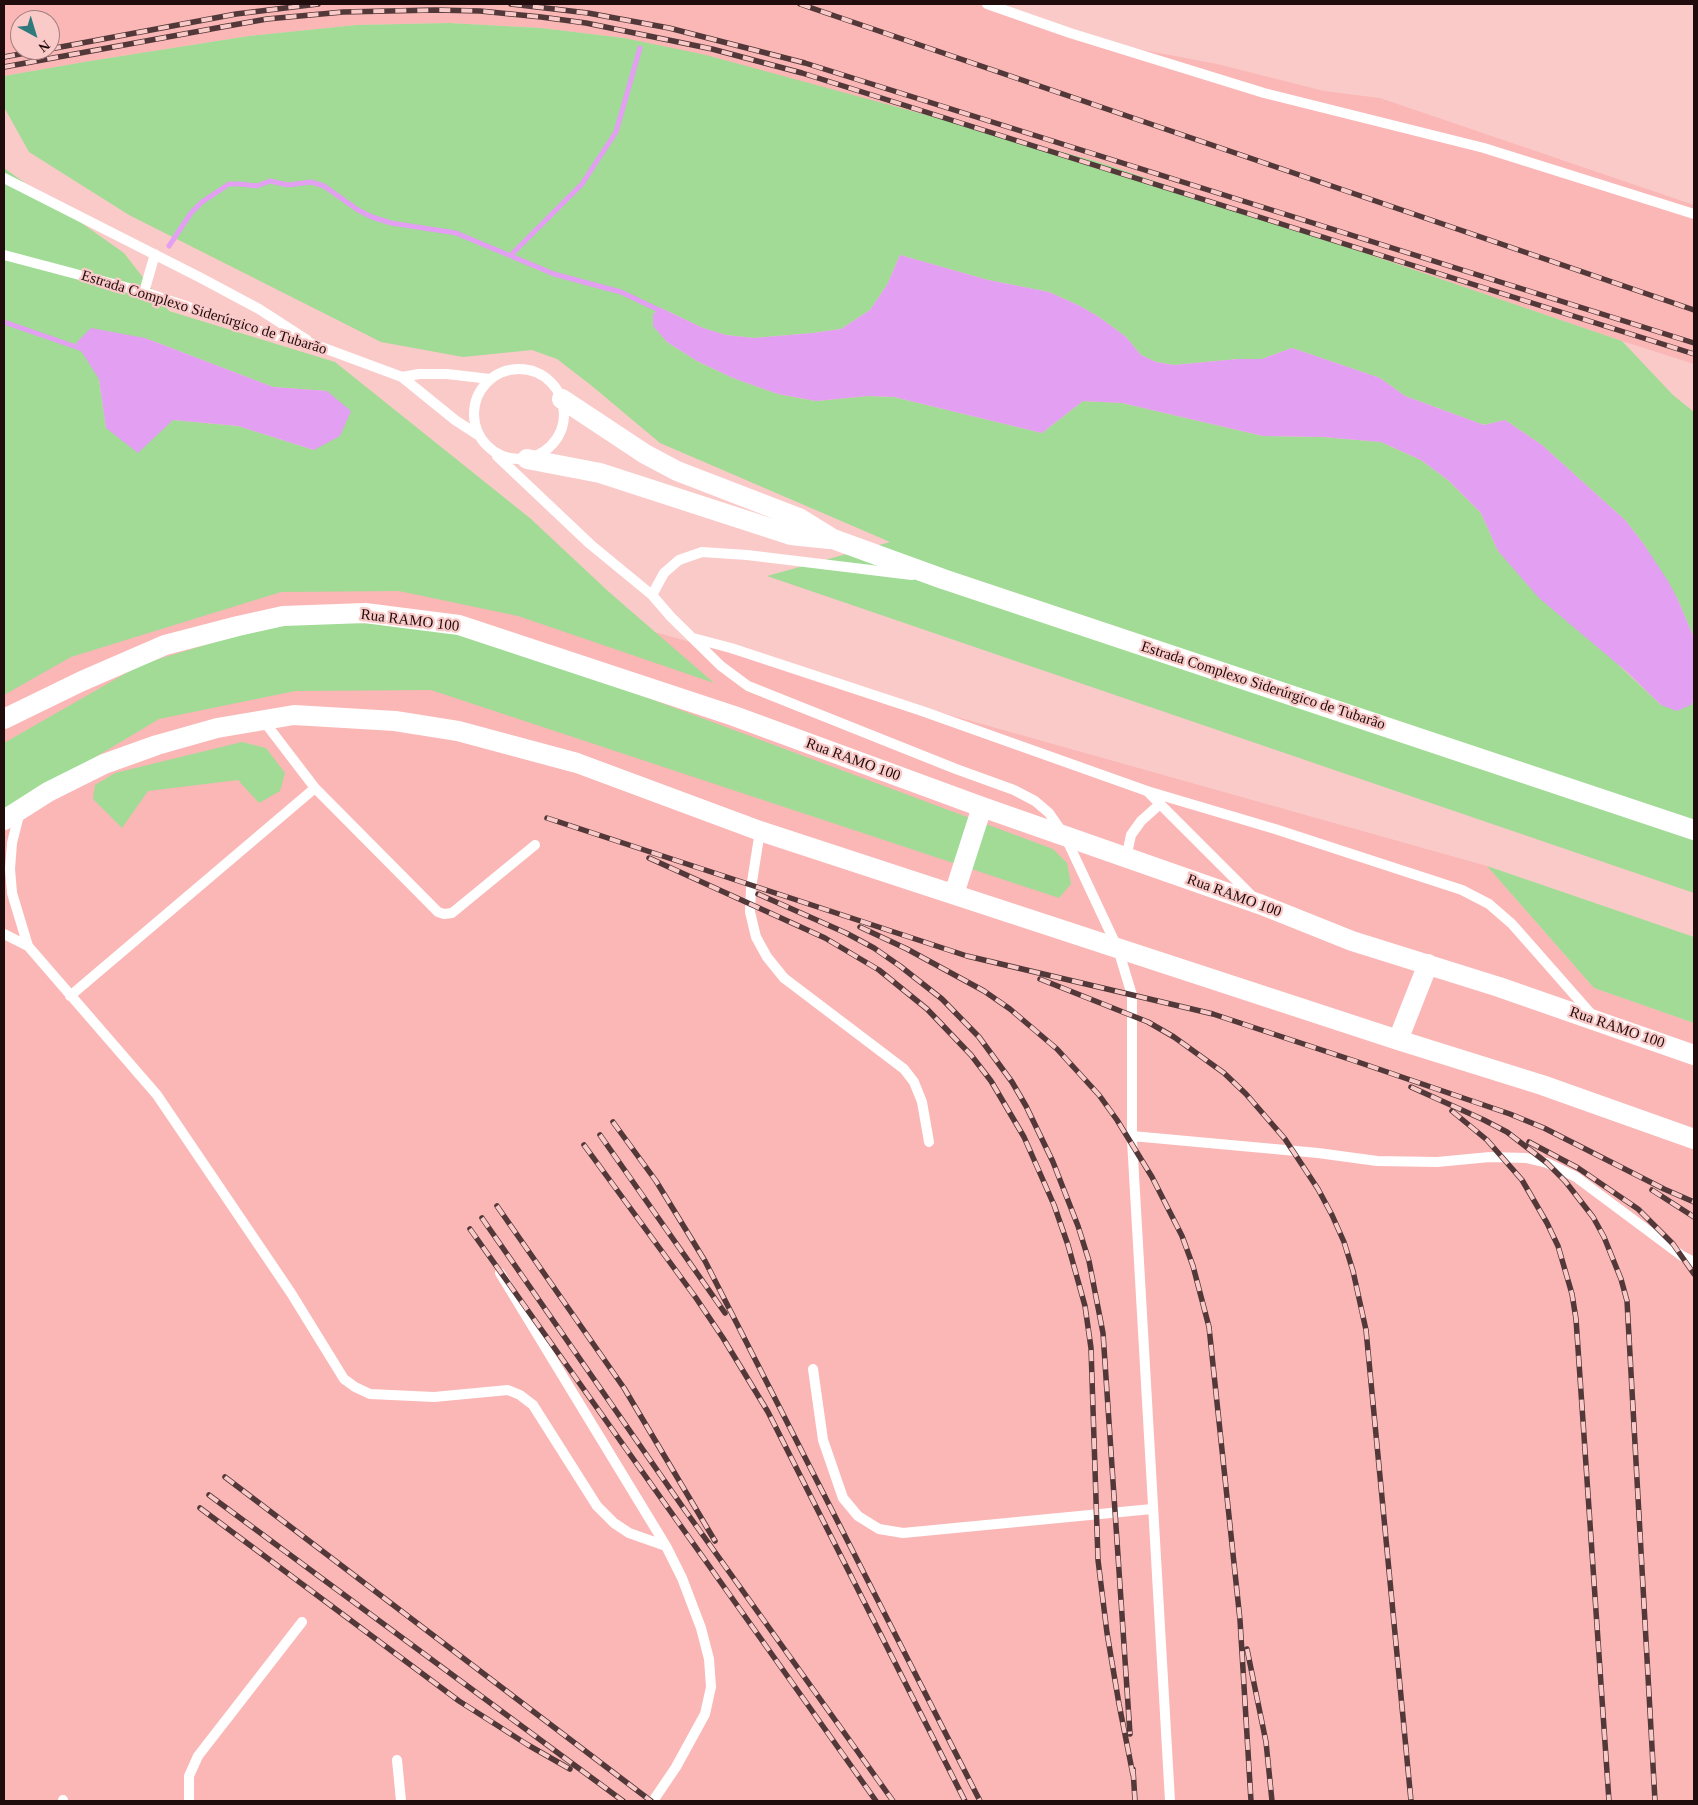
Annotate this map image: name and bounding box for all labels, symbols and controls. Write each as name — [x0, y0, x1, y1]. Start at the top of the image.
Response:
north arrow — [10, 10, 60, 60]
text: N — [35, 37, 53, 55]
street label: Estrada Complexo Siderúrgico de Tubarão — [79, 267, 329, 359]
street label: Rua RAMO 100 — [360, 606, 460, 636]
street label: Estrada Complexo Siderúrgico de Tubarão — [1139, 638, 1387, 734]
street label: Rua RAMO 100 — [803, 735, 903, 785]
street label: Rua RAMO 100 — [1184, 871, 1284, 921]
street label: Rua RAMO 100 — [1567, 1003, 1667, 1053]

